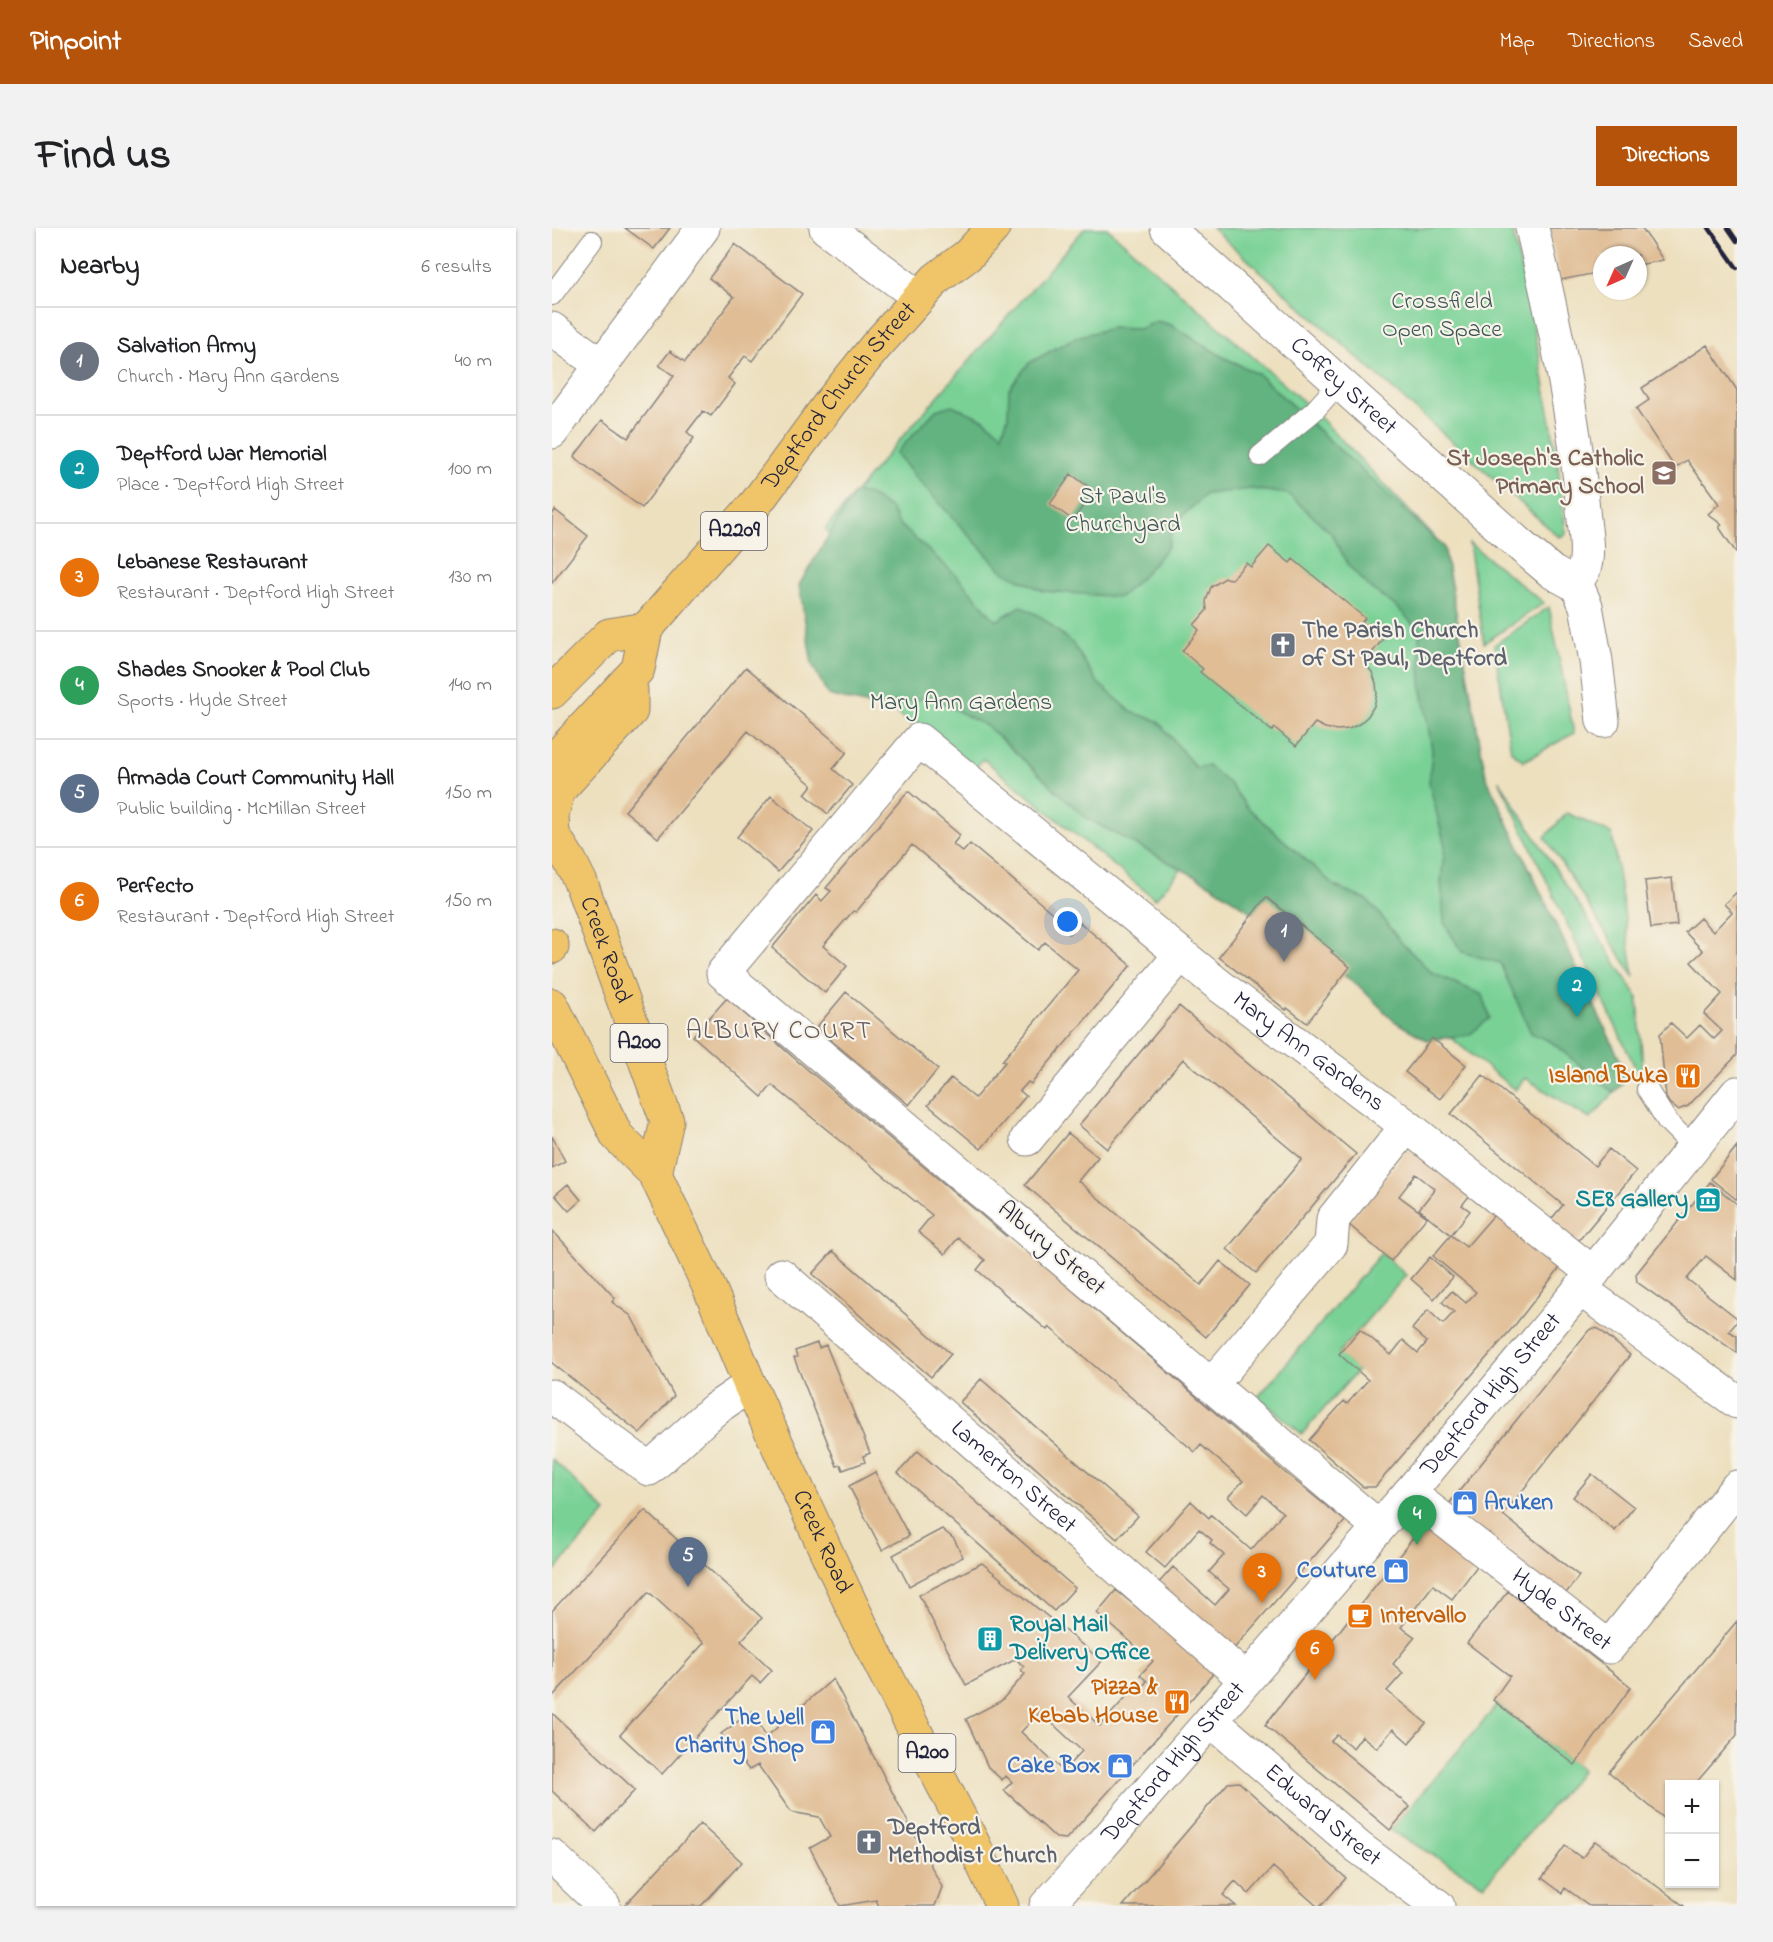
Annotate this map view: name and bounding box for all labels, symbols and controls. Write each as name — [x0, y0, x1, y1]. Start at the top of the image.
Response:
text: Pinpoint — [30, 22, 121, 63]
text: Map — [1499, 27, 1535, 57]
text: Directions — [1568, 27, 1655, 57]
text: Saved — [1688, 27, 1743, 57]
text: Find us — [36, 126, 171, 187]
button: Directions — [1596, 126, 1737, 186]
north arrow — [1593, 246, 1647, 300]
text: Nearby — [60, 248, 139, 286]
text: 6 results — [421, 253, 492, 282]
park label: Crossfield Open Space — [1382, 285, 1502, 348]
street label: Deptford Church Street — [753, 294, 925, 499]
street label: Coffey Street — [1282, 329, 1405, 444]
text: Salvation Army — [117, 331, 256, 363]
text: 1 — [76, 347, 83, 376]
text: 40 m — [455, 347, 492, 376]
text: Church · Mary Ann Gardens — [117, 363, 340, 392]
text: Deptford War Memorial — [117, 439, 327, 471]
place label: St Joseph's Catholic Primary School — [1447, 442, 1645, 506]
text: 2 — [75, 455, 84, 484]
text: 100 m — [448, 455, 492, 484]
school or university icon: St Joseph's Catholic Primary School — [1649, 458, 1679, 488]
text: Place · Deptford High Street — [117, 471, 344, 500]
park label: St Paul's Churchyard — [1066, 480, 1181, 544]
road number: A2209 — [701, 512, 767, 550]
text: Lebanese Restaurant — [117, 547, 308, 579]
text: 3 — [75, 563, 84, 592]
text: 130 m — [448, 563, 492, 592]
text: Restaurant · Deptford High Street — [117, 579, 394, 608]
place label: The Parish Church of St Paul, Deptford — [1302, 614, 1507, 677]
church icon: The Parish Church of St Paul, Deptford — [1268, 630, 1298, 660]
text: Shades Snooker & Pool Club — [117, 655, 370, 687]
text: 4 — [75, 671, 84, 700]
text: 140 m — [448, 671, 492, 700]
park label: Mary Ann Gardens — [870, 686, 1052, 722]
text: Sports · Hyde Street — [117, 687, 287, 716]
text: Armada Court Community Hall — [117, 763, 394, 795]
text: 5 — [74, 779, 85, 808]
text: 150 m — [445, 779, 492, 808]
text: Public building · McMillan Street — [117, 795, 366, 824]
text: Perfecto — [117, 871, 194, 903]
text: 6 — [75, 887, 84, 916]
text: 150 m — [445, 887, 492, 916]
street label: Creek Road — [570, 892, 641, 1008]
text: Restaurant · Deptford High Street — [117, 903, 394, 932]
your location — [1053, 907, 1082, 936]
pin: 1 — [1264, 912, 1304, 962]
pin: 2 — [1558, 968, 1596, 1017]
street label: Mary Ann Gardens — [1225, 983, 1392, 1121]
district label: ALBURY COURT — [686, 1013, 872, 1051]
road number: A200 — [610, 1024, 668, 1062]
place label: Island Buka — [1549, 1059, 1668, 1094]
restaurant icon: Island Buka — [1673, 1061, 1703, 1091]
place label: SE8 Gallery — [1575, 1183, 1688, 1219]
museum icon: SE8 Gallery — [1693, 1185, 1723, 1215]
street label: Albury Street — [988, 1193, 1113, 1306]
street label: Deptford High Street — [1411, 1305, 1570, 1485]
street label: Lamerton Street — [942, 1412, 1084, 1542]
street label: Creek Road — [783, 1484, 861, 1600]
place label: Aruken — [1484, 1486, 1553, 1521]
shop icon: Aruken — [1450, 1488, 1480, 1518]
pin: 4 — [1398, 1496, 1436, 1545]
pin: 5 — [668, 1538, 708, 1587]
pin: 3 — [1242, 1554, 1282, 1603]
place label: Couture — [1297, 1554, 1377, 1589]
shop icon: Couture — [1381, 1556, 1411, 1586]
street label: Hyde Street — [1503, 1560, 1619, 1660]
place label: Intervallo — [1380, 1599, 1467, 1634]
cafe icon: Intervallo — [1345, 1601, 1375, 1631]
place label: Royal Mail Delivery Office — [1009, 1608, 1151, 1672]
building icon: Royal Mail Delivery Office — [975, 1624, 1005, 1654]
pin: 6 — [1296, 1630, 1335, 1680]
place label: Pizza & Kebab House — [1028, 1671, 1159, 1734]
street label: Deptford High Street — [1093, 1674, 1254, 1852]
restaurant icon: Pizza & Kebab House — [1162, 1687, 1192, 1717]
place label: The Well Charity Shop — [675, 1701, 804, 1765]
shop icon: The Well Charity Shop — [808, 1717, 838, 1747]
road number: A200 — [898, 1734, 956, 1772]
place label: Cake Box — [1007, 1749, 1100, 1784]
shop icon: Cake Box — [1105, 1751, 1135, 1781]
street label: Edward Street — [1256, 1756, 1388, 1876]
map controls — [1665, 1780, 1719, 1888]
button: + — [1665, 1780, 1719, 1834]
place label: Deptford Methodist Church — [887, 1811, 1057, 1874]
church icon: Deptford Methodist Church — [854, 1827, 884, 1857]
button: − — [1665, 1834, 1719, 1888]

